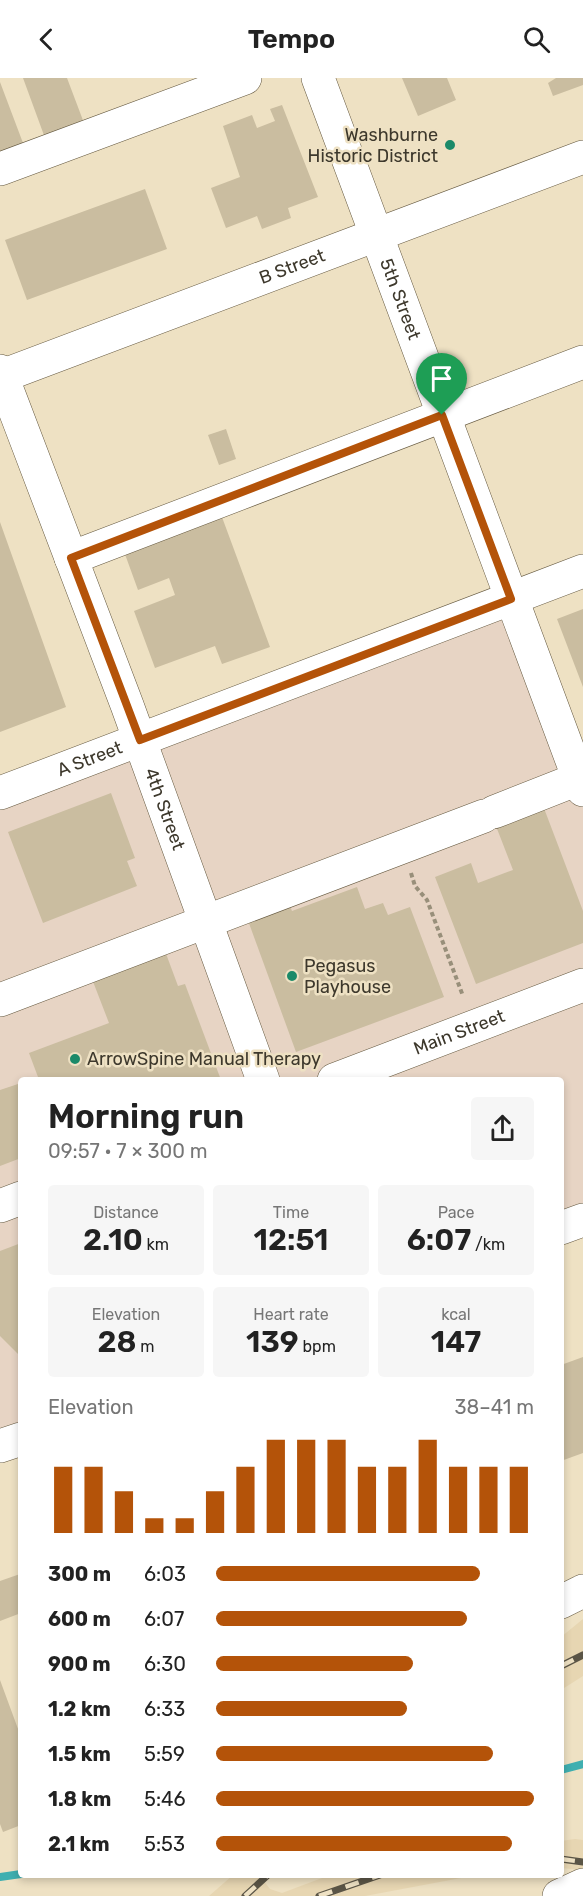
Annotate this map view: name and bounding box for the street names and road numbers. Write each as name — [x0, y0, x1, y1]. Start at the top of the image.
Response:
street label: B Street — [256, 244, 328, 289]
street label: 5th Street — [375, 255, 425, 343]
street label: A Street — [54, 736, 125, 781]
street label: 4th Street — [140, 765, 190, 853]
street label: Main Street — [410, 1005, 508, 1060]

